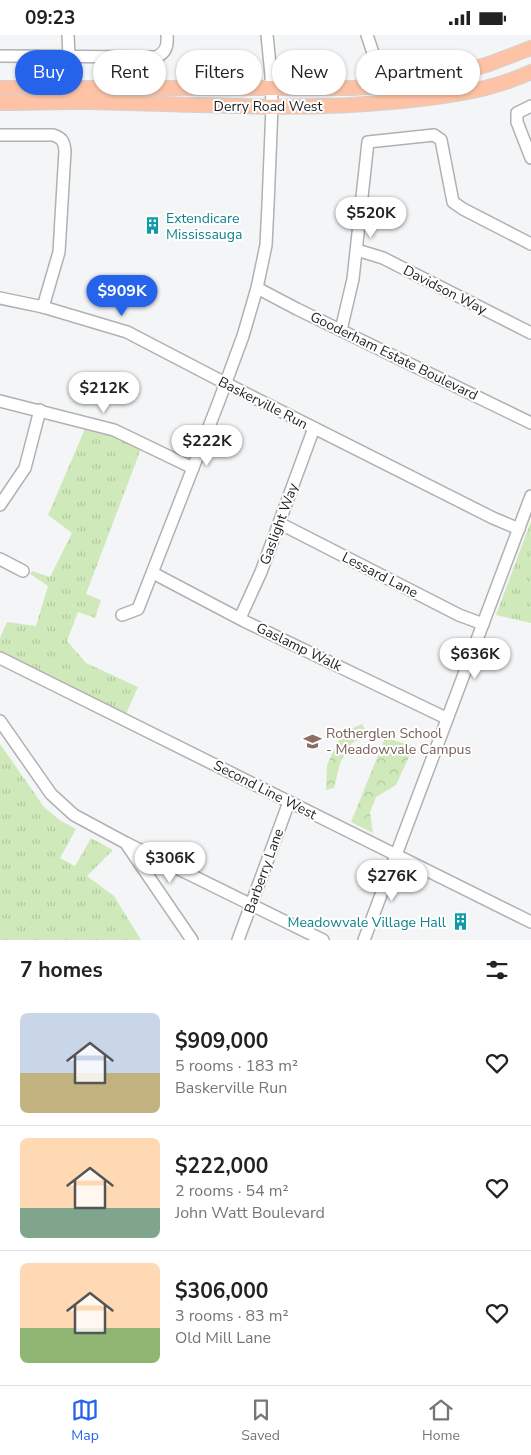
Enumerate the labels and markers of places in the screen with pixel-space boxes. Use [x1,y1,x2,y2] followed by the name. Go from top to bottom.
[336,197,406,239] pin: $520K
[166,209,242,244] place label: Extendicare Mississauga
[142,216,162,236] building icon: Extendicare Mississauga
[87,275,157,317] pin: $909K
[69,371,139,414] pin: $212K
[172,425,242,467] pin: $222K
[440,637,510,680] pin: $636K
[326,724,471,759] place label: Rotherglen School - Meadowvale Campus
[302,731,322,751] school or university icon: Rotherglen School - Meadowvale Campus
[135,841,205,884] pin: $306K
[357,859,427,902] pin: $276K
[450,912,470,932] building icon: Meadowvale Village Hall
[287,913,447,932] place label: Meadowvale Village Hall

